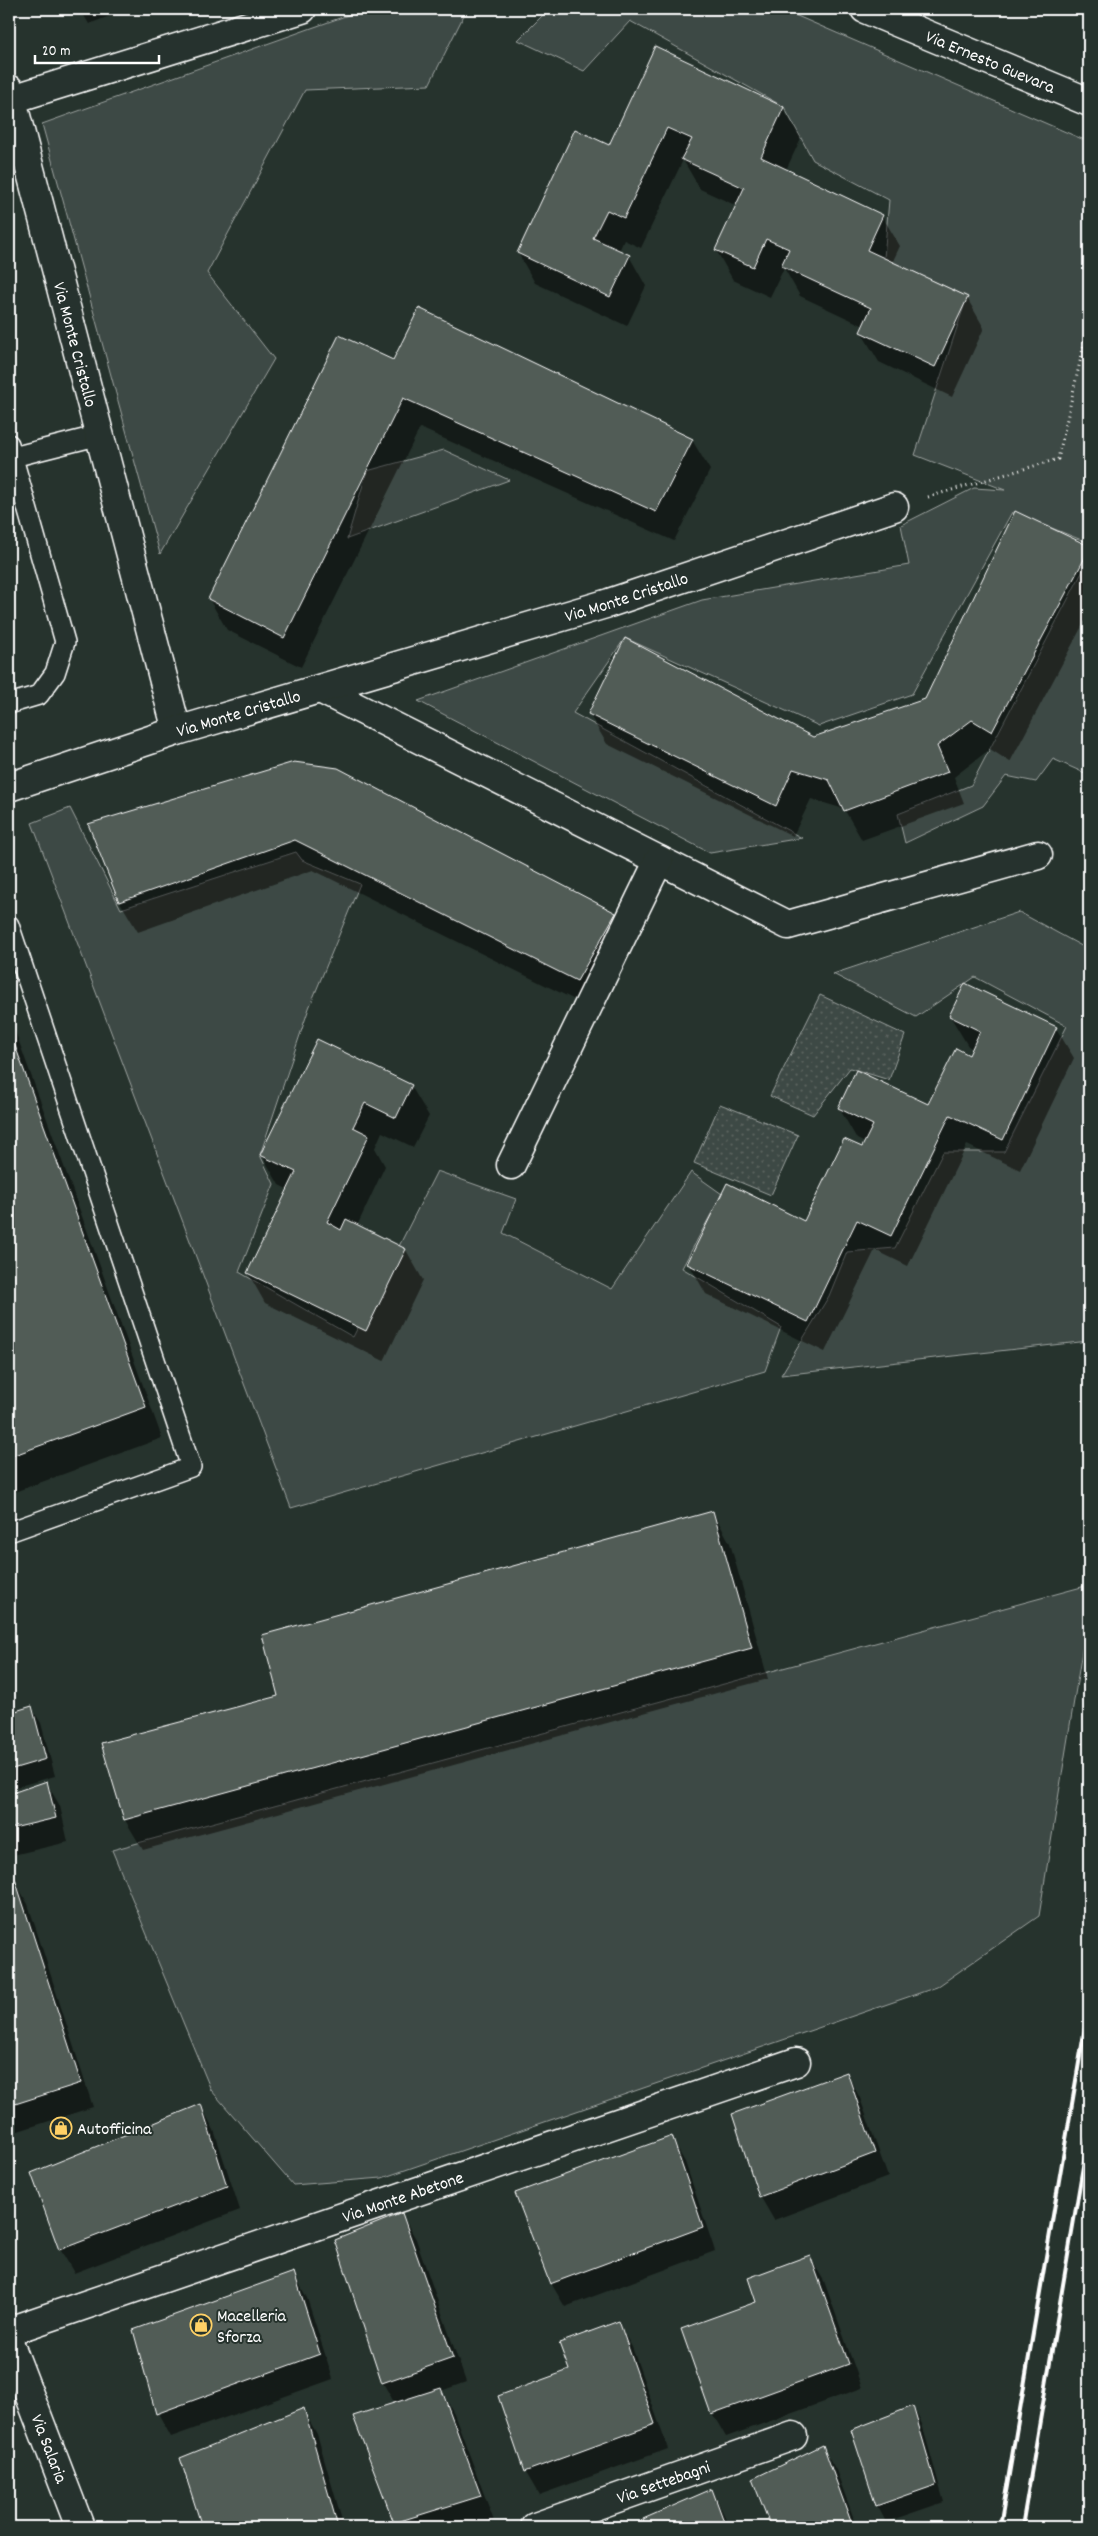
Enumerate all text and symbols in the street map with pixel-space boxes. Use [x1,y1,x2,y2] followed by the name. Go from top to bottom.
[921,25,1059,102] street label: Via Ernesto Guevara
[35,32,159,64] scale bar
[42,41,70,63] text: 20 m
[45,280,102,410] street label: Via Monte Cristallo
[562,567,692,630] street label: Via Monte Cristallo
[174,685,304,745] street label: Via Monte Cristallo
[49,2116,73,2140] shop icon: Autofficina
[77,2118,152,2143] place label: Autofficina
[339,2166,467,2231] street label: Via Monte Abetone
[217,2305,287,2351] place label: Macelleria Sforza
[189,2313,213,2337] shop icon: Macelleria Sforza
[23,2411,72,2488] street label: Via Salaria
[614,2456,714,2512] street label: Via Settebagni

